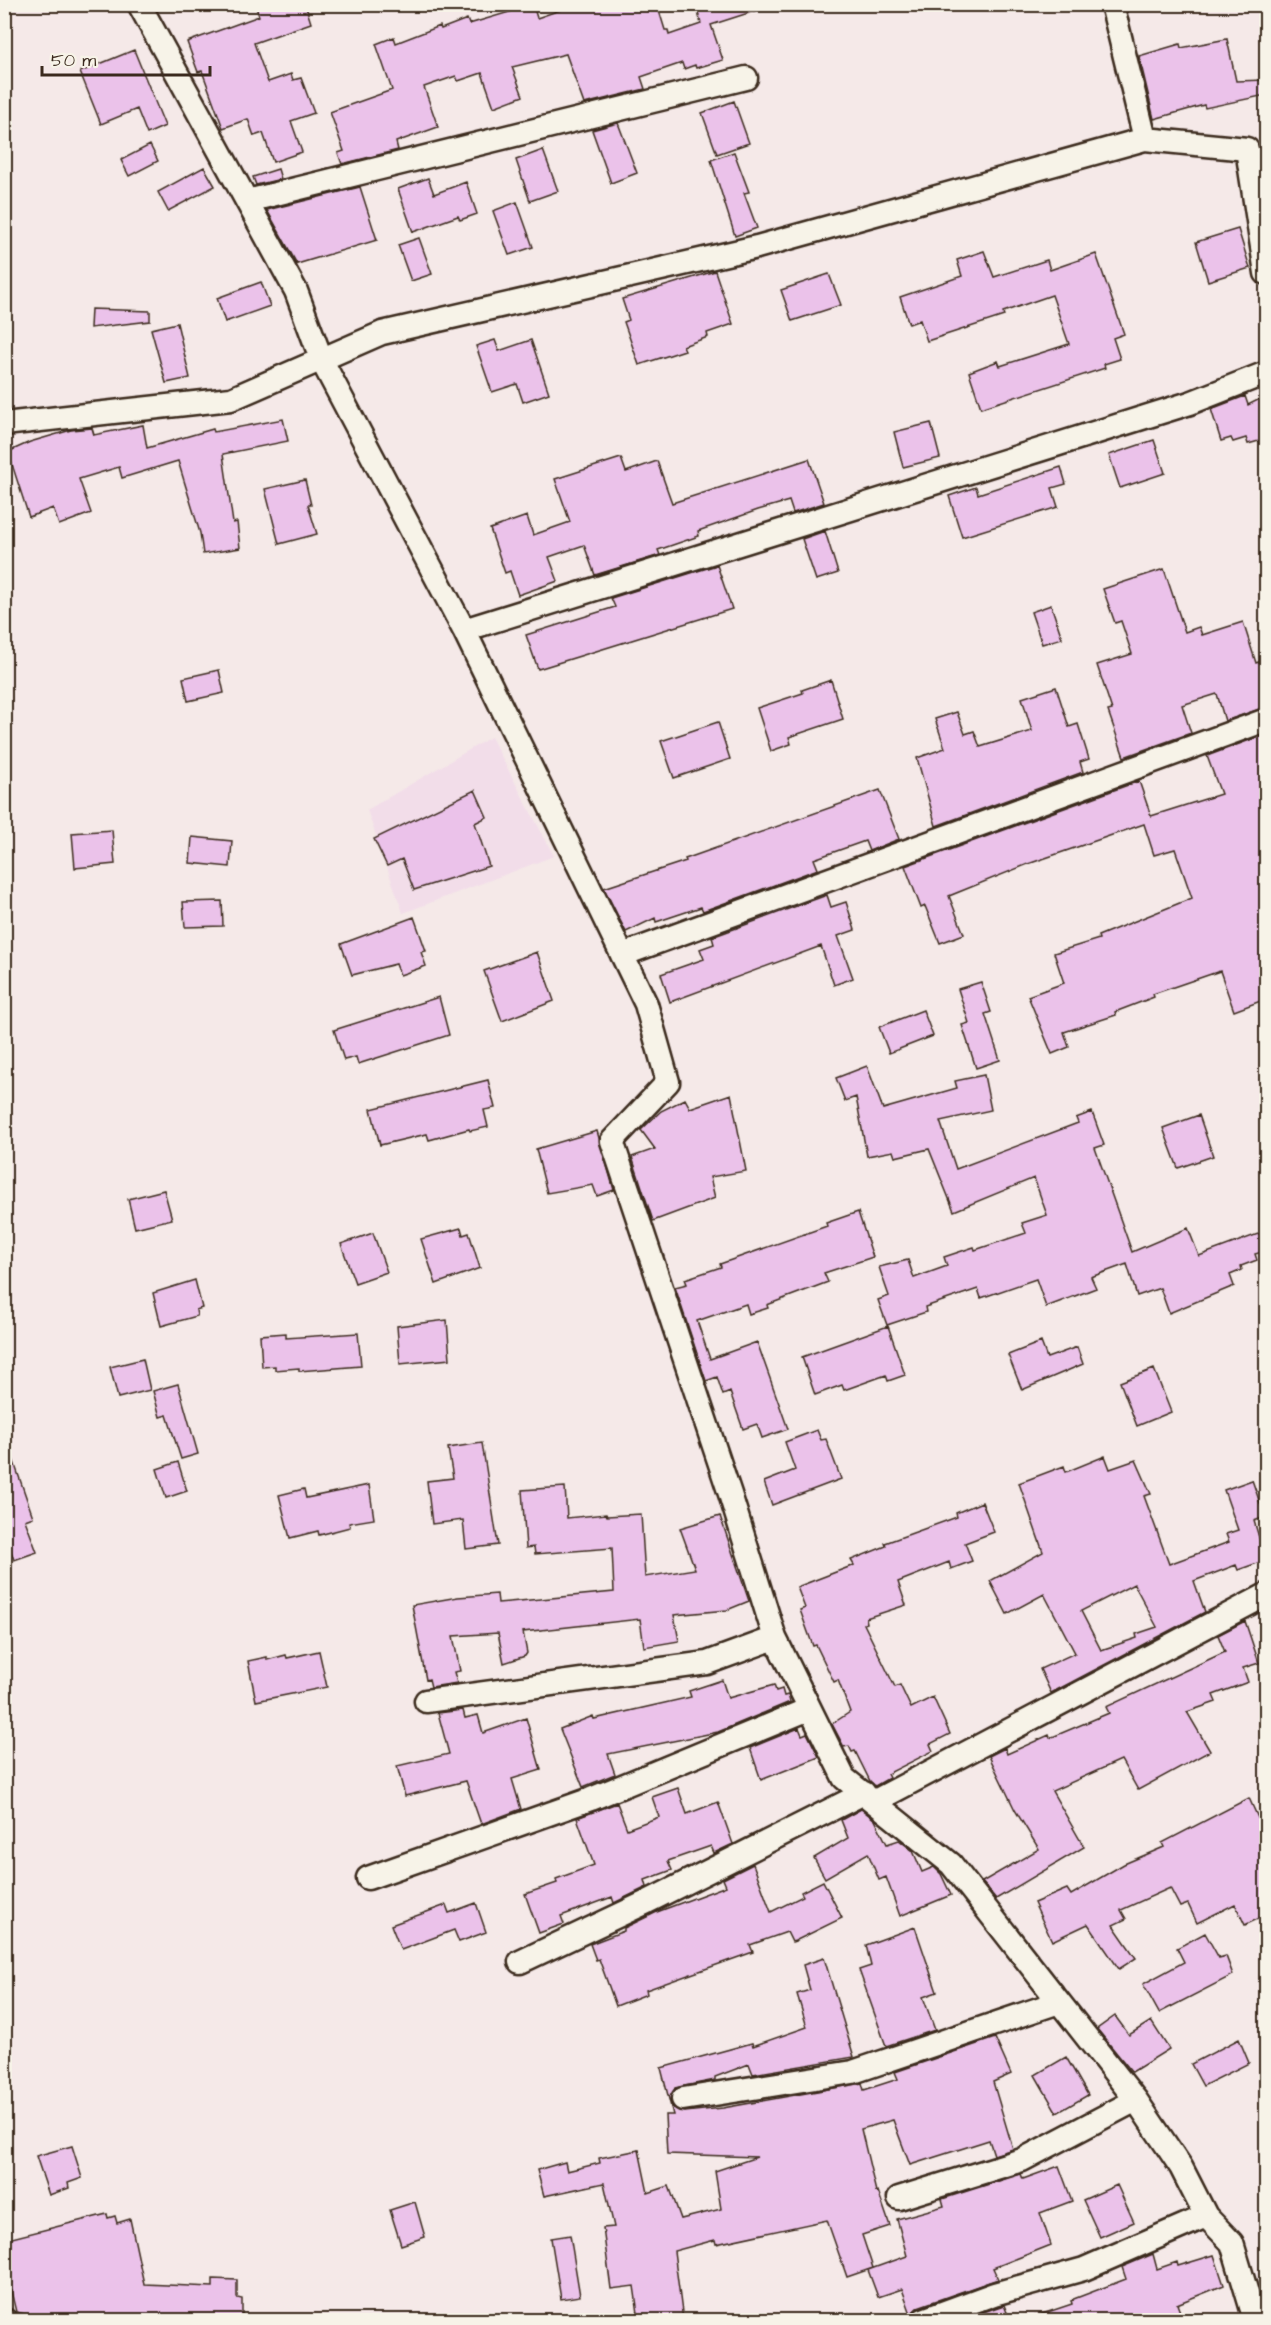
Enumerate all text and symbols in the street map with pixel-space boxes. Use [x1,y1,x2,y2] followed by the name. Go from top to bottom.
[42,39,210,77] scale bar
[51,48,96,73] text: 50 m

